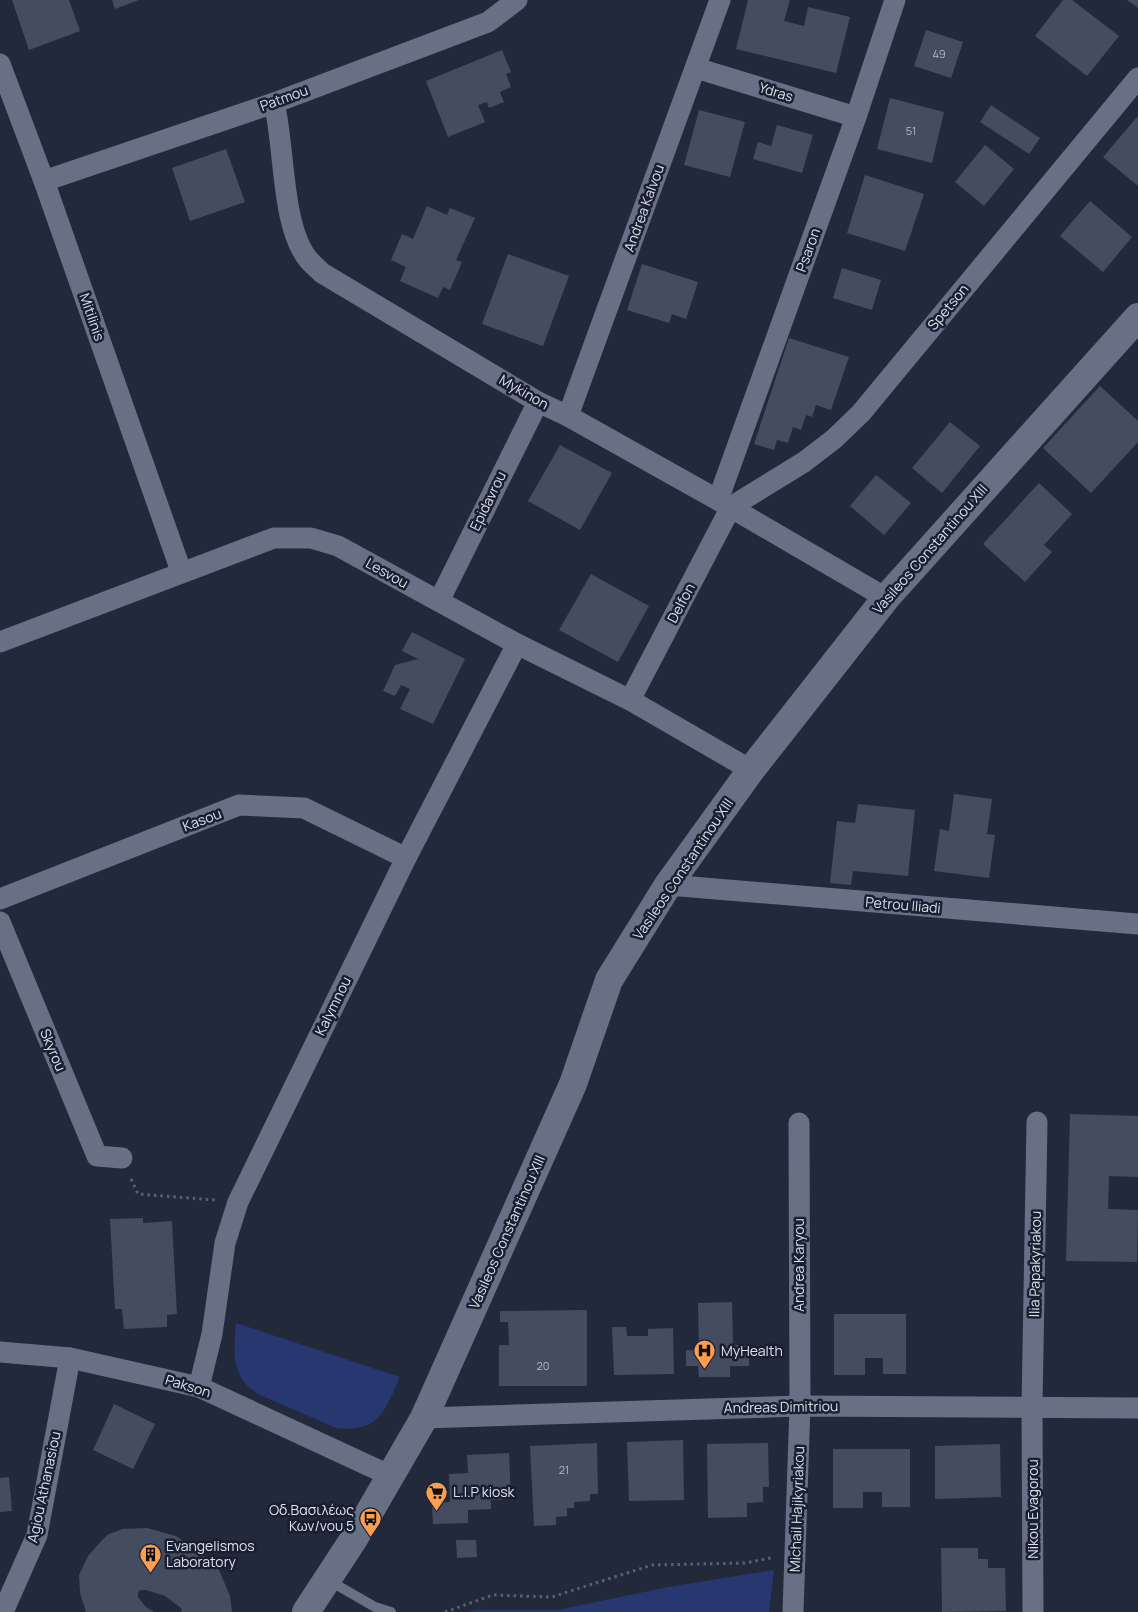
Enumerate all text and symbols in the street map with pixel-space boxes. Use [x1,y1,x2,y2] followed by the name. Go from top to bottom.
[932,46,946,61] house number: 49
[757,77,796,106] street label: Ydras
[257,80,311,115] street label: Patmou
[906,123,916,138] house number: 51
[619,161,668,254] street label: Andrea Kalvou
[791,225,824,274] street label: Psaron
[923,280,972,334] street label: Spetson
[75,290,109,343] street label: Mitilinis
[496,370,552,413] street label: Mykinon
[465,468,510,534] street label: Epidavrou
[868,480,991,618] street label: Vasileos Constantinou XIII
[363,553,412,592] street label: Lesvou
[662,580,699,626] street label: Delfon
[628,794,737,943] street label: Vasileos Constantinou XIII
[180,803,224,836] street label: Kasou
[865,892,942,917] street label: Petrou Iliadi
[310,973,355,1038] street label: Kalymnou
[36,1026,71,1074] street label: Skyrou
[464,1152,549,1312] street label: Vasileos Constantinou XIII
[1024,1211,1045,1317] street label: Ilia Papakyriakou
[789,1218,808,1312] street label: Andrea Karyou
[693,1339,717,1370] hospital icon: MyHealth
[721,1341,783,1360] place label: MyHealth
[537,1358,549,1373] house number: 20
[163,1370,213,1401] street label: Pakson
[724,1396,838,1417] street label: Andreas Dimitriou
[22,1429,65,1544] street label: Agiou Athanasiou
[785,1446,808,1572] street label: Michail Hajikyriakou
[1023,1459,1042,1559] street label: Nikou Evagorou
[559,1462,569,1477] house number: 21
[425,1480,449,1511] supermarket icon: L.I.P kiosk
[453,1482,516,1501] place label: L.I.P kiosk
[269,1500,354,1535] place label: Οδ.Βασιλέως Κων/νου 5
[358,1506,382,1537] bus stop icon: Οδ.Βασιλέως Κων/νου 5
[166,1536,255,1571] place label: Evangelismos Laboratory
[138,1542,162,1573] building icon: Evangelismos Laboratory

